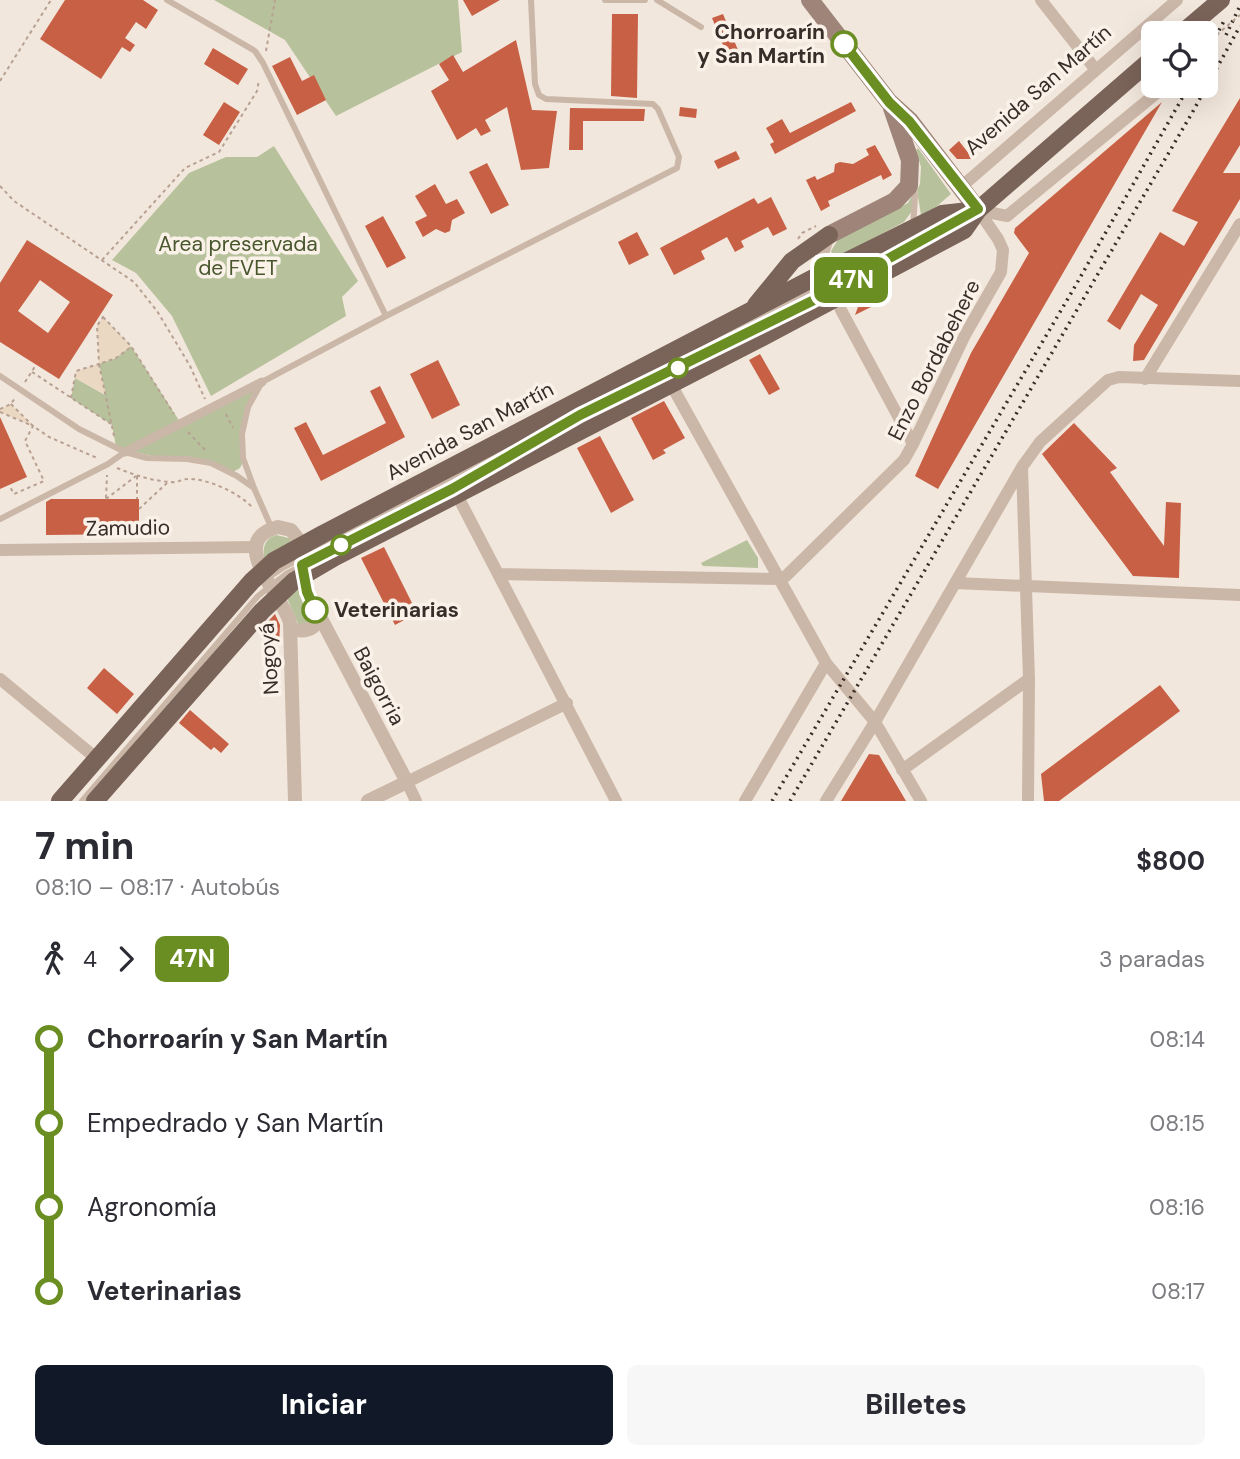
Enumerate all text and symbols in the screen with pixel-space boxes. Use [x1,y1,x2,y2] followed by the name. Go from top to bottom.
[697,18,825,70] place label: Chorroarín y San Martín
[959,19,1117,161] street label: Avenida San Martín
[1141,21,1218,98] map controls
[1141,21,1218,98] button: locate
[831,31,857,57] marker: Chorroarín y San Martín
[158,230,318,282] park label: Area preservada de FVET
[811,257,891,303] line badge: 47N
[828,264,874,295] text: 47N
[881,275,987,445] street label: Enzo Bordabehere
[668,358,688,378] unlabelled marker
[381,375,559,487] street label: Avenida San Martín
[86,513,170,543] street label: Zamudio
[331,535,351,555] unlabelled marker
[334,596,459,624] place label: Veterinarias
[302,597,328,623] marker: Veterinarias
[253,622,285,696] street label: Nogoyá
[347,642,411,730] street label: Baigorria
[35,821,134,871] text: 7 min
[1136,844,1205,878] text: $800
[35,872,280,902] text: 08:10 – 08:17 · Autobús
[35,940,73,978] icon: walk
[107,940,145,978] icon: forward
[169,943,215,974] text: 47N
[83,944,97,974] text: 4
[1099,944,1205,974] text: 3 paradas
[87,1022,388,1056] text: Chorroarín y San Martín
[1150,1024,1205,1054] text: 08:14
[87,1106,384,1140] text: Empedrado y San Martín
[1149,1108,1205,1138] text: 08:15
[87,1190,217,1224] text: Agronomía
[1149,1192,1205,1222] text: 08:16
[87,1274,242,1308] text: Veterinarias
[1151,1276,1205,1306] text: 08:17
[35,1365,613,1445] button: Iniciar
[627,1365,1205,1445] button: Billetes

